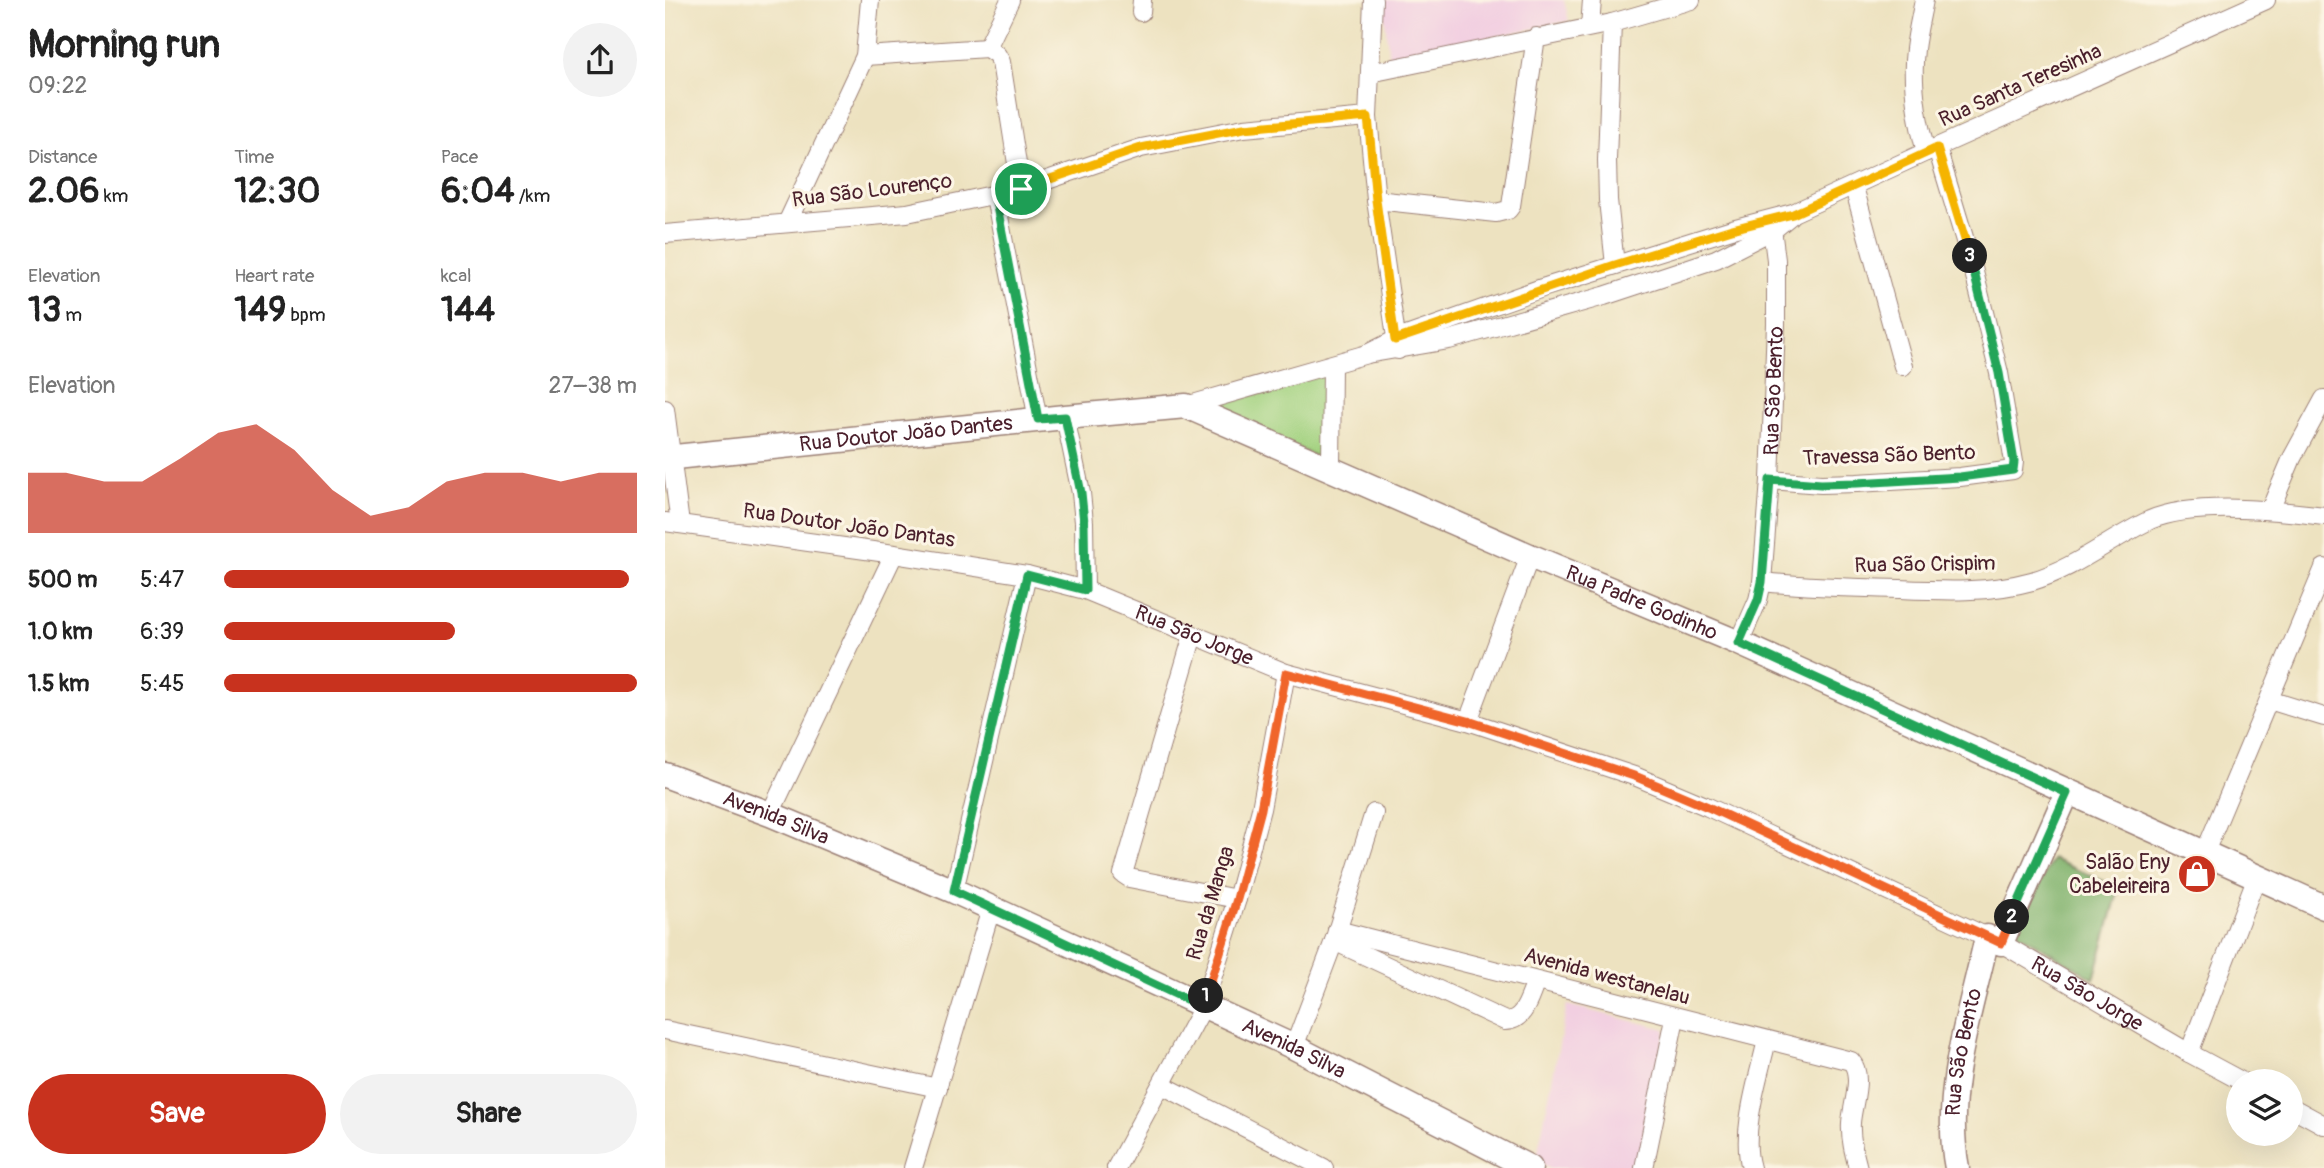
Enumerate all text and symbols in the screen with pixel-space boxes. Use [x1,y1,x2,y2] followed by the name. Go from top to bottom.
[28,21,220,69] text: Morning run
[563,23,637,97] button: share
[1935,37,2106,133] street label: Rua Santa Teresinha
[28,71,87,100] text: 09:22
[28,145,97,169] text: Distance
[234,145,274,169] text: Time
[441,145,478,169] text: Pace
[991,159,1051,219] pin
[791,167,953,214] street label: Rua São Lourenço
[28,169,100,213] text: 2.06
[234,169,320,213] text: 12:30
[441,169,515,213] text: 6:04
[1002,170,1040,208] icon: arrive
[100,184,128,208] text: km
[515,184,550,208] text: /km
[1953,238,1987,274] pin: 3
[1964,243,1975,267] text: 3
[28,264,100,288] text: Elevation
[234,264,314,288] text: Heart rate
[441,264,472,288] text: kcal
[28,288,61,332] text: 13
[234,288,286,332] text: 149
[441,288,495,332] text: 144
[61,303,82,327] text: m
[286,303,326,327] text: bpm
[1758,326,1790,456] street label: Rua São Bento
[28,371,116,400] text: Elevation
[549,371,637,400] text: 27–38 m
[798,409,1014,458] street label: Rua Doutor João Dantes
[1802,439,1976,472] street label: Travessa São Bento
[741,497,957,554] street label: Rua Doutor João Dantas
[1854,550,1996,579] street label: Rua São Crispim
[1562,559,1722,647] street label: Rua Padre Godinho
[28,565,97,594] text: 500 m
[140,565,184,594] text: 5:47
[1131,599,1258,672] street label: Rua São Jorge
[28,617,93,646] text: 1.0 km
[140,617,184,646] text: 6:39
[28,669,90,698] text: 1.5 km
[140,669,184,698] text: 5:45
[719,785,833,851] street label: Avenida Silva
[1180,843,1241,964] street label: Rua da Manga
[2069,849,2170,900] place label: Salão Eny Cabeleireira
[2176,853,2218,895] shop icon: Salão Eny Cabeleireira
[1995,900,2029,934] pin: 2
[2006,904,2017,928] text: 2
[1521,941,1693,1012] street label: Avenida westanelau
[2026,951,2149,1038] street label: Rua São Jorge
[1189,978,1223,1014] pin: 1
[1202,983,1209,1007] text: 1
[1940,986,1988,1117] street label: Rua São Bento
[1238,1012,1350,1085] street label: Avenida Silva
[2226,1069,2303,1146] map controls
[2226,1069,2303,1146] button: layers
[28,1074,326,1154] button: Save
[340,1074,637,1154] button: Share

